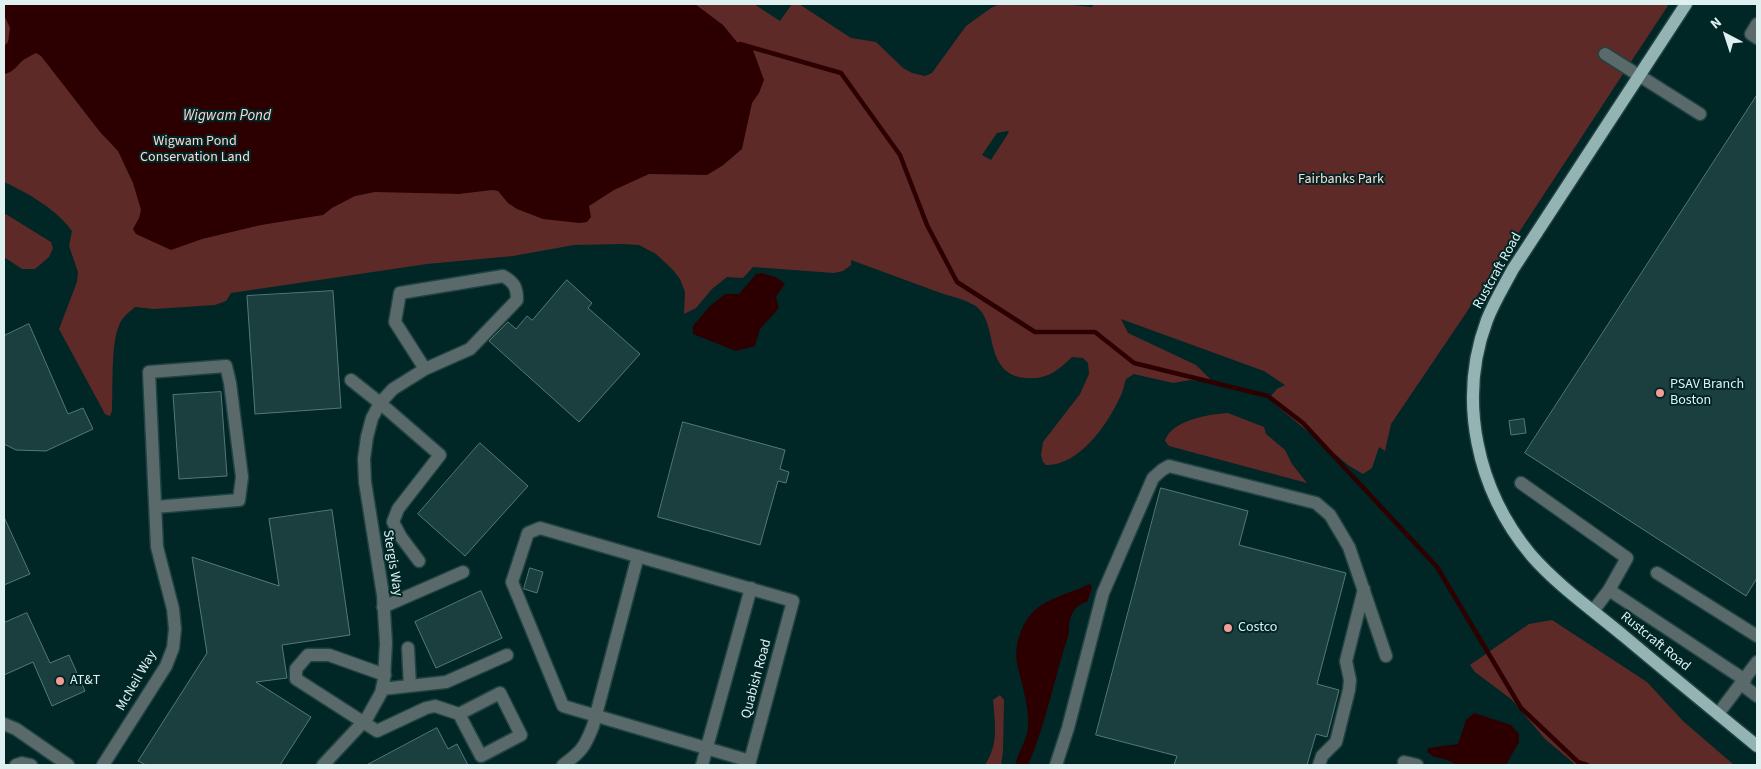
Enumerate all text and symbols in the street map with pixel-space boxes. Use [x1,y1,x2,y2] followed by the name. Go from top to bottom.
[1701,10,1751,60] north arrow
[1706,13,1726,34] text: N
[183,108,271,126] water label: Wigwam Pond
[140,134,250,166] park label: Wigwam Pond Conservation Land
[1298,172,1384,188] park label: Fairbanks Park
[1470,230,1526,312] street label: Rustcraft Road
[1670,377,1744,410] place label: PSAV Branch Boston
[1654,387,1666,399] marker: PSAV Branch Boston
[378,529,406,597] street label: Stergis Way
[1617,609,1693,675] street label: Rustcraft Road
[1238,620,1277,636] place label: Costco
[1222,622,1234,634] marker: Costco
[738,637,776,721] street label: Quabish Road
[113,648,161,714] street label: McNeil Way
[70,673,100,689] place label: AT&T
[54,675,66,687] marker: AT&T

